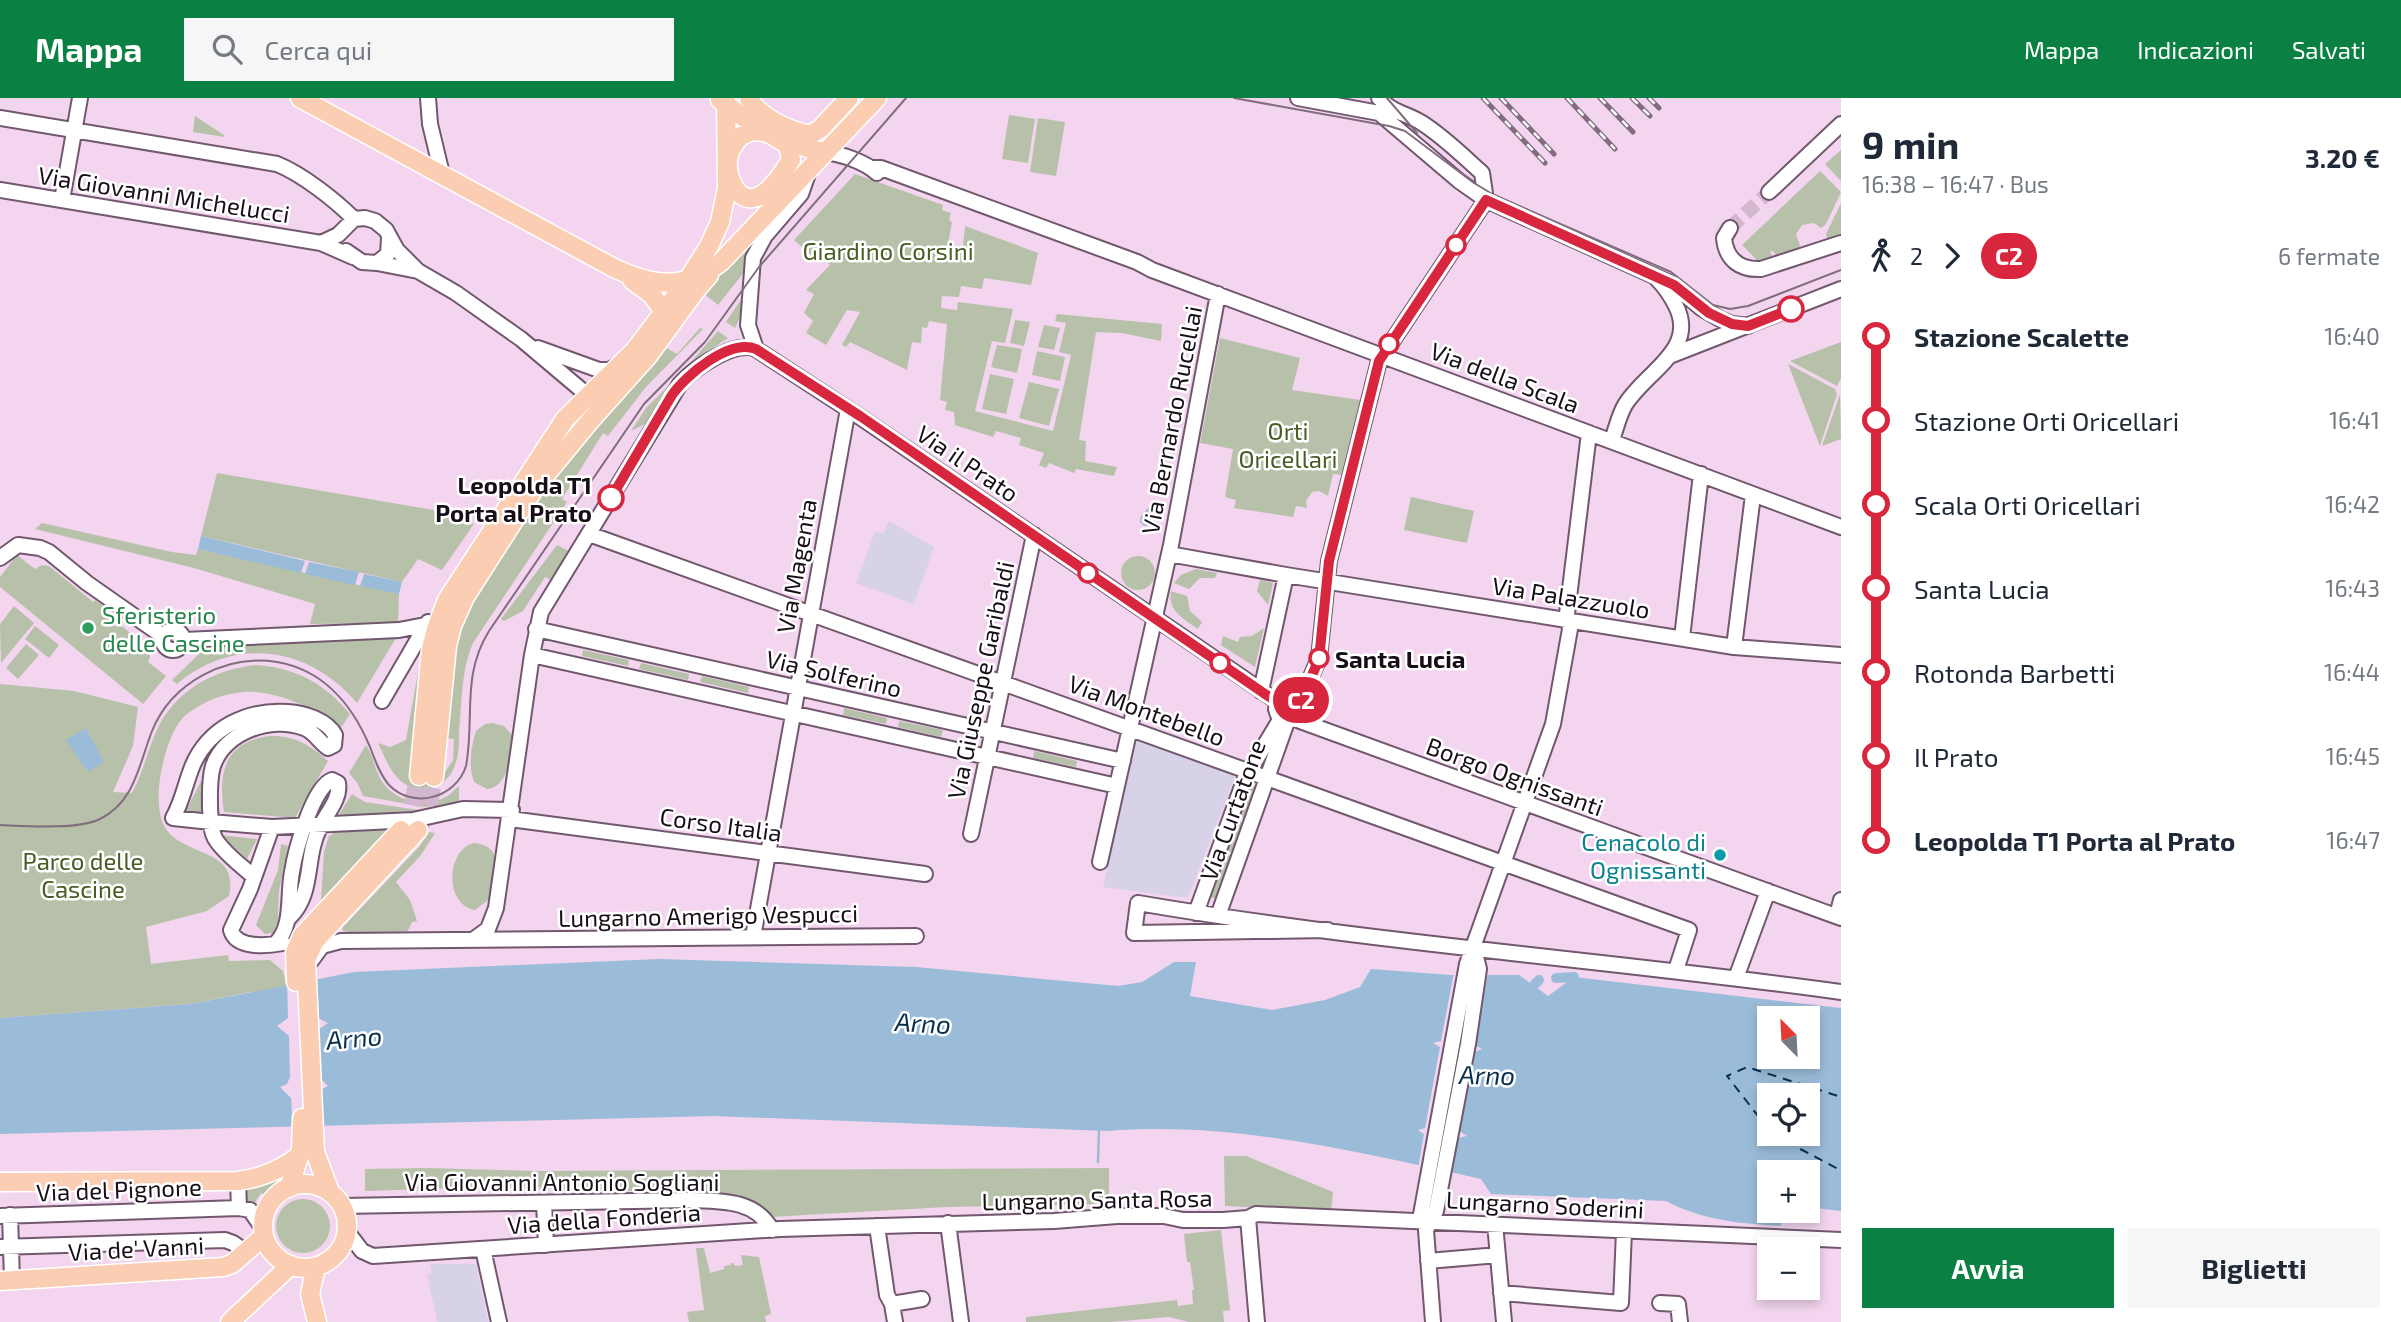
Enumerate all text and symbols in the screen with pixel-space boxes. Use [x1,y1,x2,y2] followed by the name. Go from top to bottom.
[184,18,674,81] search box
[35,29,142,69] text: Mappa
[208,30,246,68] icon: search
[264,34,372,65] text: Cerca qui
[2024,35,2099,64] text: Mappa
[2137,35,2254,64] text: Indicazioni
[2292,35,2366,64] text: Salvati
[1862,121,1959,167] text: 9 min
[2305,142,2380,173] text: 3.20 €
[36,160,292,228] street label: Via Giovanni Michelucci
[1862,170,2049,198] text: 16:38 – 16:47 · Bus
[1446,235,1466,255] unlabelled marker
[802,236,974,265] park label: Giardino Corsini
[1862,237,1900,275] icon: walk
[1933,237,1971,275] icon: forward
[1995,241,2023,270] text: C2
[1910,242,1923,270] text: 2
[2278,242,2380,270] text: 6 fermate
[1778,296,1804,322] unlabelled marker
[1135,303,1207,537] street label: Via Bernardo Rucellai
[1914,321,2129,352] text: Stazione Scalette
[2324,322,2380,350] text: 16:40
[1379,334,1399,354] unlabelled marker
[1426,335,1584,419] street label: Via della Scala
[1914,405,2179,436] text: Stazione Orti Oricellari
[2329,406,2380,434] text: 16:41
[1238,416,1338,473] park label: Orti Oricellari
[912,418,1024,508] street label: Via il Prato
[435,470,592,527] place label: Leopolda T1 Porta al Prato
[598,485,624,511] marker: Leopolda T1 Porta al Prato
[1914,489,2141,520] text: Scala Orti Oricellari
[2325,490,2380,518] text: 16:42
[770,497,822,635] street label: Via Magenta
[941,558,1019,802] street label: Via Giuseppe Garibaldi
[1078,563,1098,583] unlabelled marker
[1490,570,1652,624] street label: Via Palazzuolo
[1914,573,2050,604] text: Santa Lucia
[2325,574,2380,602] text: 16:43
[102,600,245,657] place label: Sferisterio delle Cascine
[80,620,96,636] marker: Sferisterio delle Cascine
[763,643,905,703] street label: Via Solferino
[1335,644,1466,673] place label: Santa Lucia
[1309,648,1329,668] marker: Santa Lucia
[1210,653,1230,673] unlabelled marker
[1914,657,2115,688] text: Rotonda Barbetti
[2324,658,2380,686] text: 16:44
[1065,668,1229,752] street label: Via Montebello
[1270,677,1332,723] line badge: C2
[1287,685,1315,714] text: C2
[1423,731,1607,821] street label: Borgo Ognissanti
[1193,735,1271,885] street label: Via Curtatone
[1914,741,1998,772] text: Il Prato
[2326,742,2380,770] text: 16:45
[658,801,784,847] street label: Corso Italia
[1914,825,2235,856] text: Leopolda T1 Porta al Prato
[2326,826,2380,854] text: 16:47
[1581,827,1706,884] place label: Cenacolo di Ognissanti
[23,846,143,903] park label: Parco delle Cascine
[1712,847,1728,863] marker: Cenacolo di Ognissanti
[558,898,858,932] street label: Lungarno Amerigo Vespucci
[893,1005,952,1039] water label: Arno
[1757,1006,1820,1069] north arrow
[1757,1006,1820,1300] map controls
[324,1019,383,1055] water label: Arno
[1458,1058,1515,1090] water label: Arno
[1757,1083,1820,1146] button: locate
[1757,1160,1820,1223] button: +
[404,1167,720,1196] street label: Via Giovanni Antonio Sogliani
[36,1172,202,1206] street label: Via del Pignone
[981,1182,1213,1216] street label: Lungarno Santa Rosa
[1445,1184,1645,1224] street label: Lungarno Soderini
[506,1197,702,1239] street label: Via della Fonderia
[1862,1228,2114,1308] button: Avvia
[2128,1228,2380,1308] button: Biglietti
[67,1230,205,1266] street label: Via de' Vanni
[1757,1237,1820,1300] button: −

